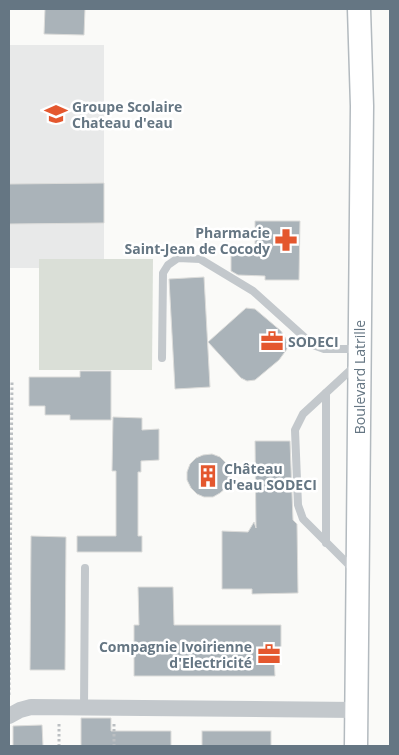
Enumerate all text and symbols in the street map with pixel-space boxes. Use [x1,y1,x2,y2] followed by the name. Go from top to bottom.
[72,97,182,132] place label: Groupe Scolaire Chateau d'eau
[43,101,69,127] school or university icon: Groupe Scolaire Chateau d'eau
[125,223,270,258] place label: Pharmacie Saint-Jean de Cocody
[273,227,299,253] pharmacy icon: Pharmacie Saint-Jean de Cocody
[350,320,369,434] street label: Boulevard Latrille
[259,328,285,354] office icon: SODECI
[288,332,339,351] place label: SODECI
[224,459,317,494] place label: Château d'eau SODECI
[195,463,221,489] building icon: Château d'eau SODECI
[99,637,252,672] place label: Compagnie Ivoirienne d'Electricité
[256,641,282,667] office icon: Compagnie Ivoirienne d'Electricité

